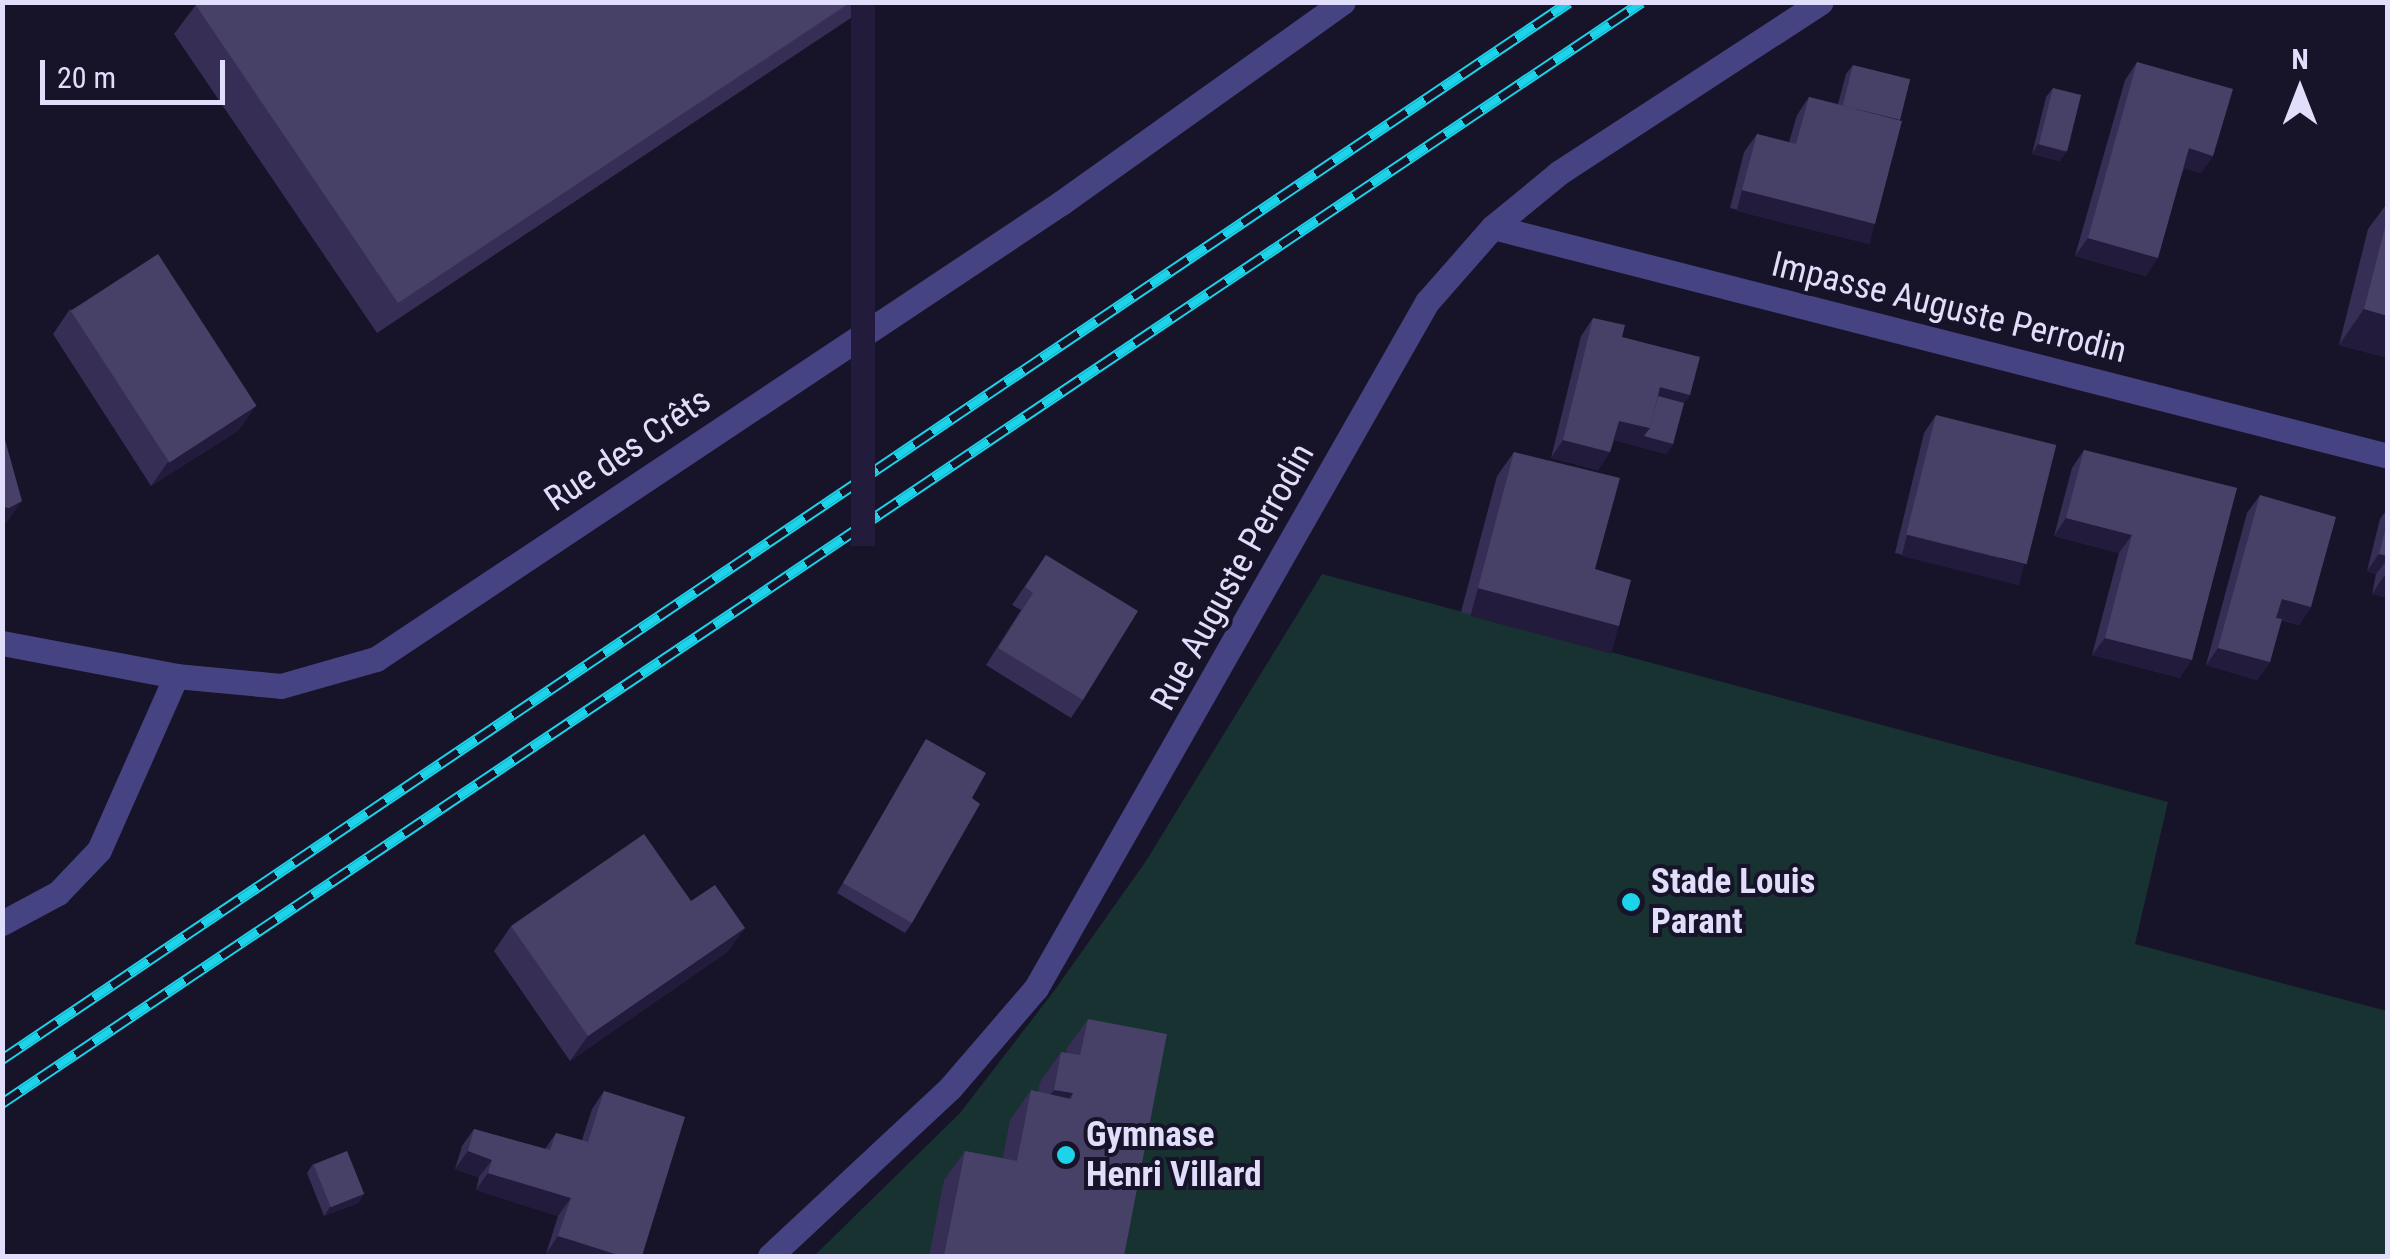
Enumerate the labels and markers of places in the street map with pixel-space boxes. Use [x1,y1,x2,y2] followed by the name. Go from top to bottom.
[1651,861,1815,943] place label: Stade Louis Parant
[1620,891,1642,913] marker: Stade Louis Parant
[1086,1114,1262,1196] place label: Gymnase Henri Villard
[1055,1144,1077,1166] marker: Gymnase Henri Villard

